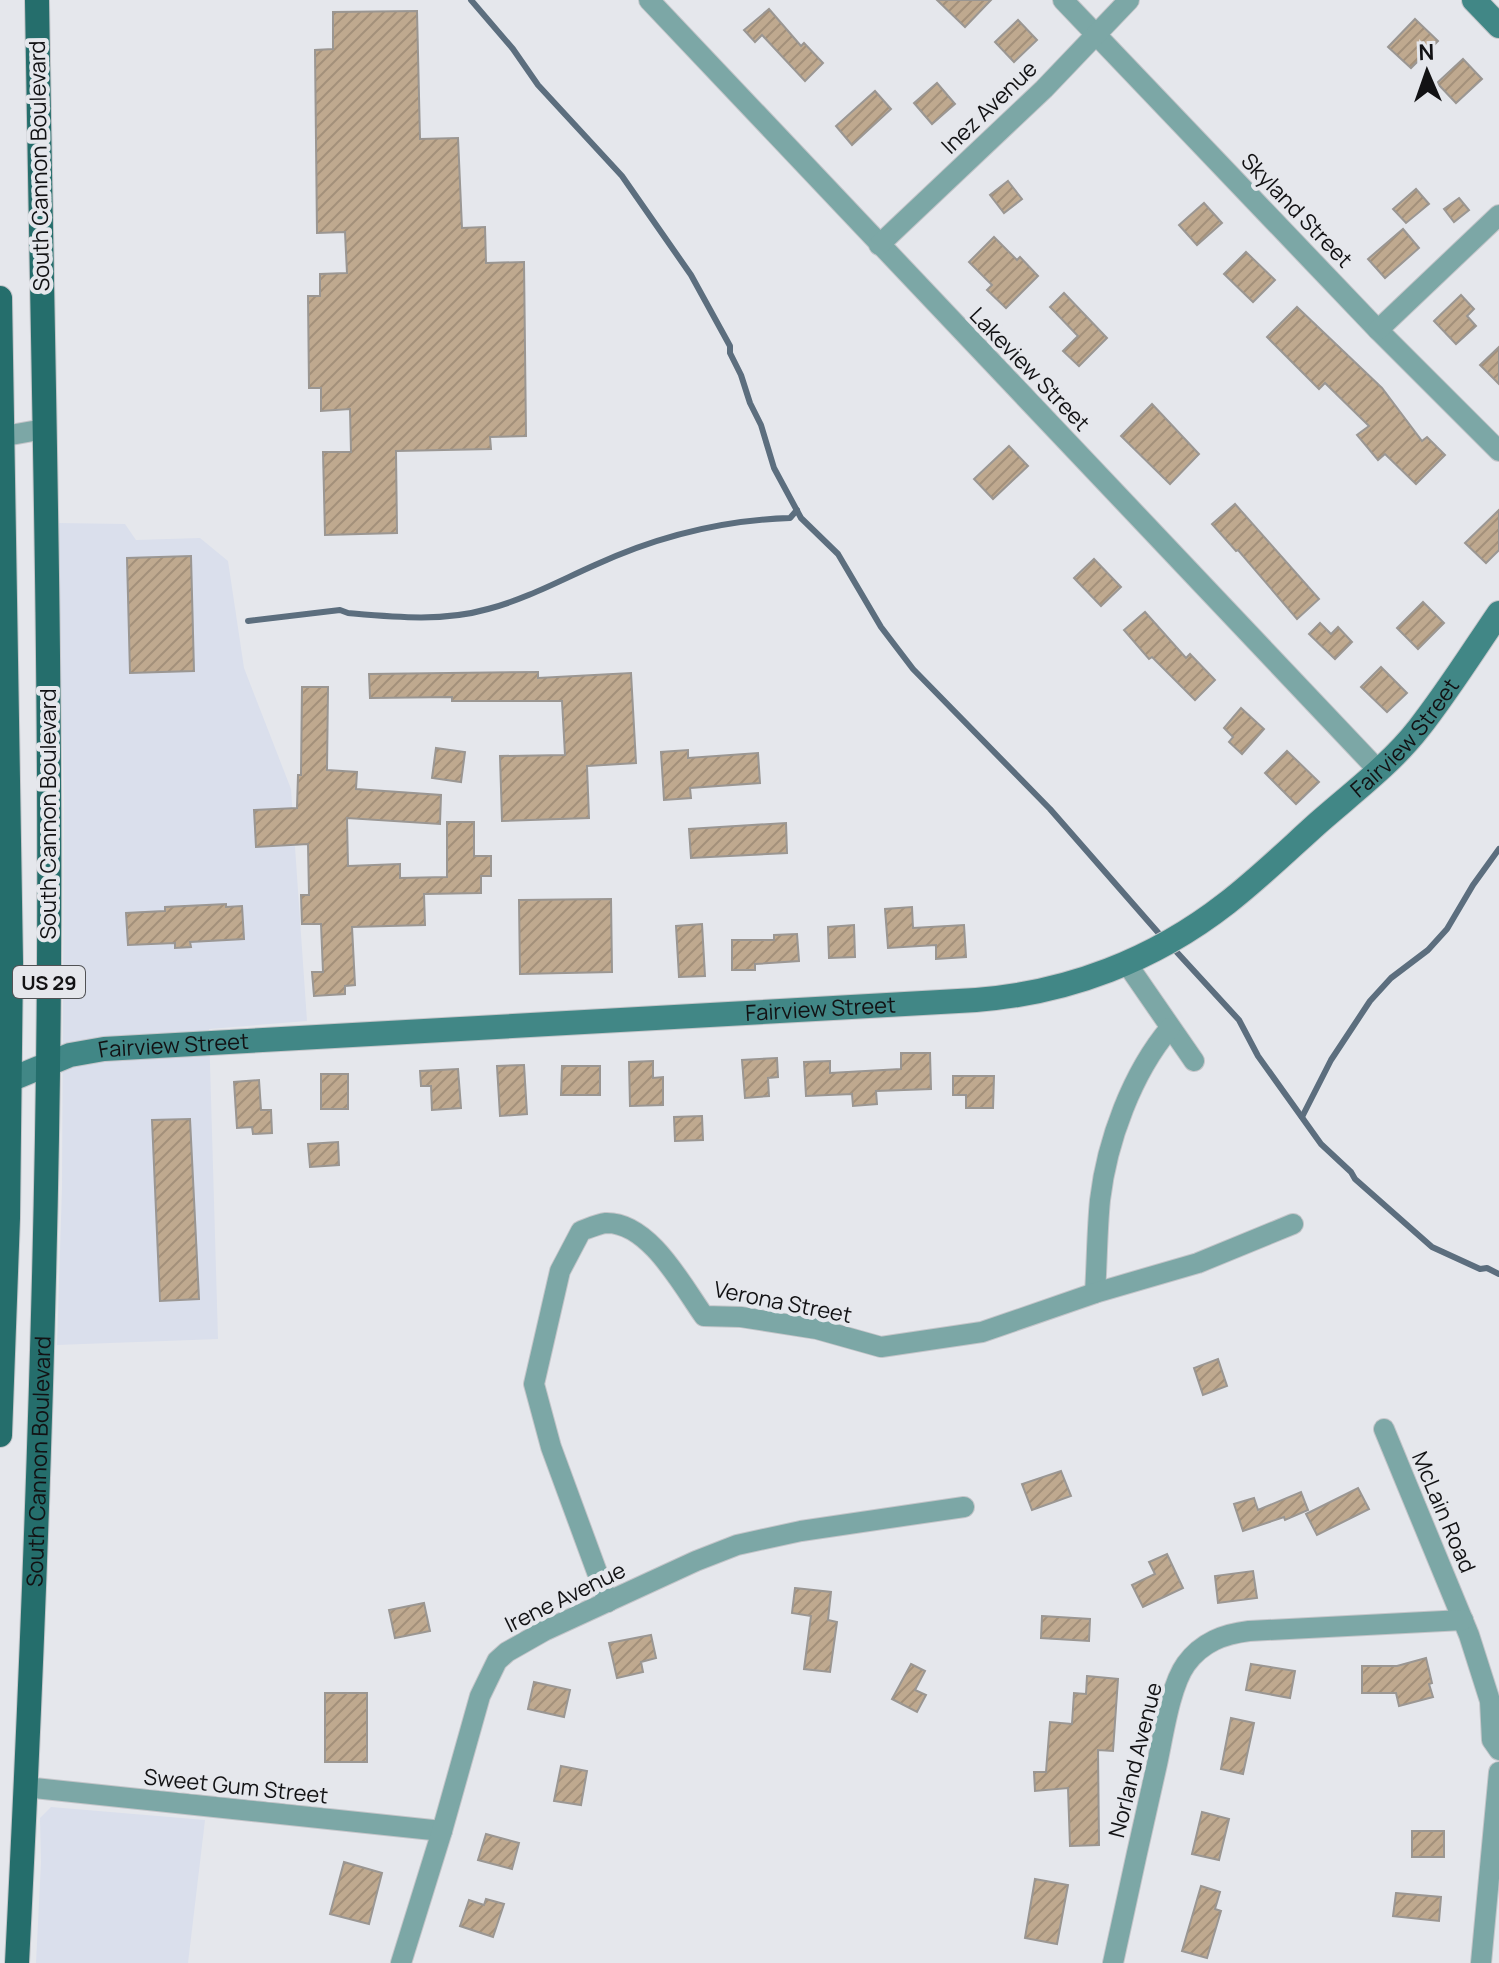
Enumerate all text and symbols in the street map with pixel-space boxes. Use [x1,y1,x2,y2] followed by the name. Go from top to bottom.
[1387,32,1467,112] north arrow
[1418,37,1435,67] text: N
[22,40,56,292] street label: South Cannon Boulevard
[935,54,1044,160] street label: Inez Avenue
[1235,146,1359,274] street label: Skyland Street
[963,301,1097,438] street label: Lakeview Street
[1344,672,1466,804] street label: Fairview Street
[33,688,63,940] street label: South Cannon Boulevard
[13,966,85,998] road number: US 29
[745,990,897,1028] street label: Fairview Street
[96,1026,250,1065] street label: Fairview Street
[712,1274,855,1330] street label: Verona Street
[19,1336,58,1588] street label: South Cannon Boulevard
[1405,1447,1483,1577] street label: McLain Road
[500,1555,631,1639] street label: Irene Avenue
[1101,1679,1169,1841] street label: Norland Avenue
[142,1761,330,1811] street label: Sweet Gum Street

